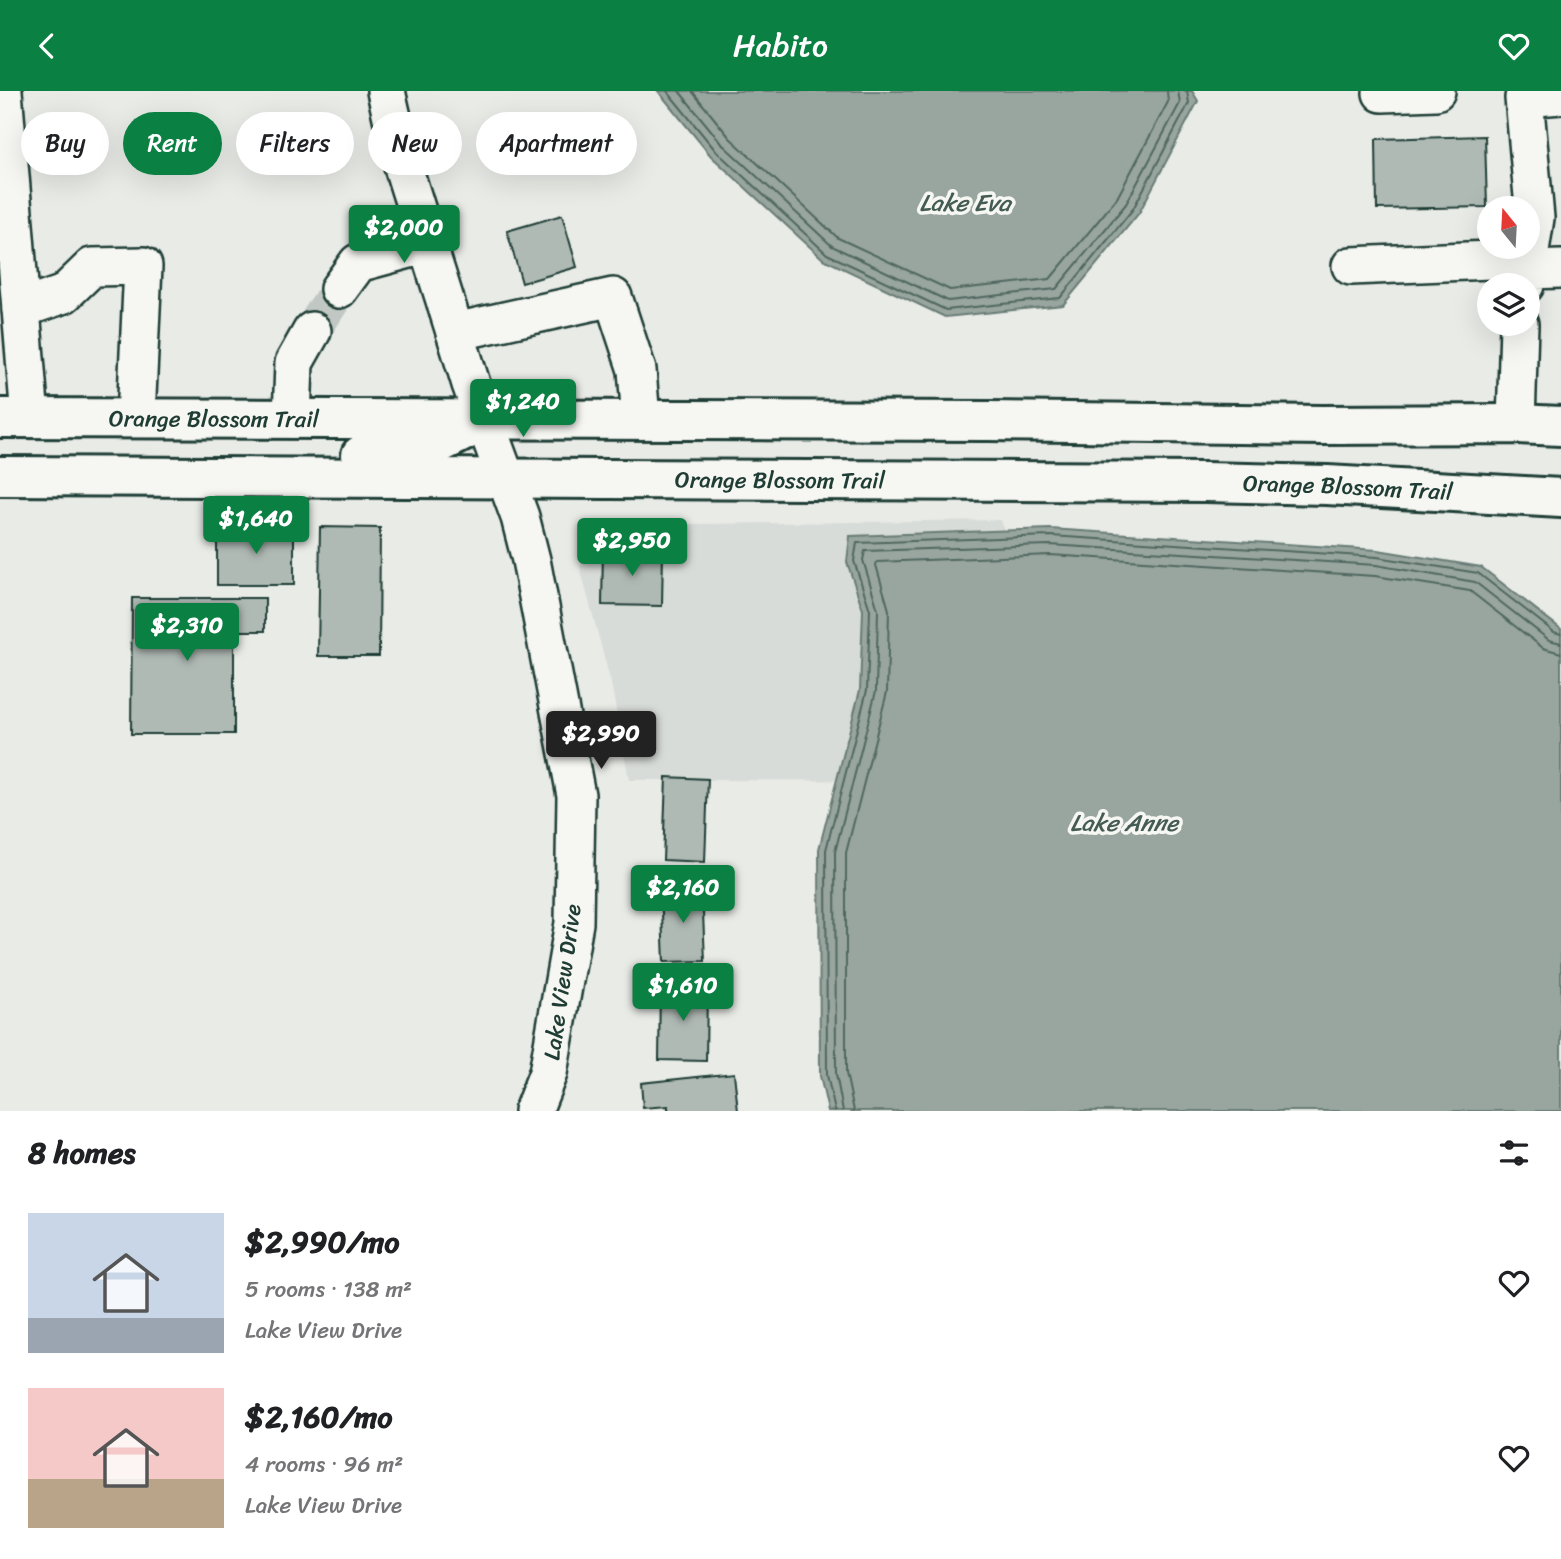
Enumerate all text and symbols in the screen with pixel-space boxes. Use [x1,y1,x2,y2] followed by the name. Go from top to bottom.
[733,17,828,74] text: Habito
[28,27,66,65] icon: back
[1495,27,1533,65] icon: heart
[21,112,109,175] chip: Buy
[123,112,222,175] chip: Rent
[236,112,354,175] chip: Filters
[368,112,462,175] chip: New
[476,112,637,175] chip: Apartment
[920,182,1012,224] water label: Lake Eva
[1477,196,1540,259] north arrow
[1477,196,1540,336] map controls
[347,205,461,265] pin: $2,000
[365,207,443,248] text: $2,000
[1477,273,1540,336] button: layers
[466,379,580,439] pin: $1,240
[486,381,560,422] text: $1,240
[109,398,320,440] street label: Orange Blossom Trail
[675,459,886,501] street label: Orange Blossom Trail
[1242,463,1454,513] street label: Orange Blossom Trail
[199,497,313,556] pin: $1,640
[219,498,293,539] text: $1,640
[575,519,689,578] pin: $2,950
[593,520,671,561] text: $2,950
[130,603,244,663] pin: $2,310
[151,605,223,646] text: $2,310
[544,711,658,771] pin: $2,990
[562,713,640,754] text: $2,990
[1070,802,1180,844] water label: Lake Anne
[626,865,740,925] pin: $2,160
[647,867,719,908] text: $2,160
[531,901,594,1063] street label: Lake View Drive
[626,963,740,1023] pin: $1,610
[649,965,718,1006] text: $1,610
[28,1126,136,1180] text: 8 homes
[1495,1134,1533,1172] icon: filters
[245,1215,400,1269] text: $2,990/mo
[84,1241,168,1325] icon: home
[1495,1264,1533,1302] icon: heart
[245,1269,412,1310] text: 5 rooms · 138 m²
[245,1310,402,1351] text: Lake View Drive
[245,1390,393,1444] text: $2,160/mo
[84,1416,168,1500] icon: home
[1495,1439,1533,1477] icon: heart
[245,1444,403,1485] text: 4 rooms · 96 m²
[245,1485,402,1526] text: Lake View Drive

